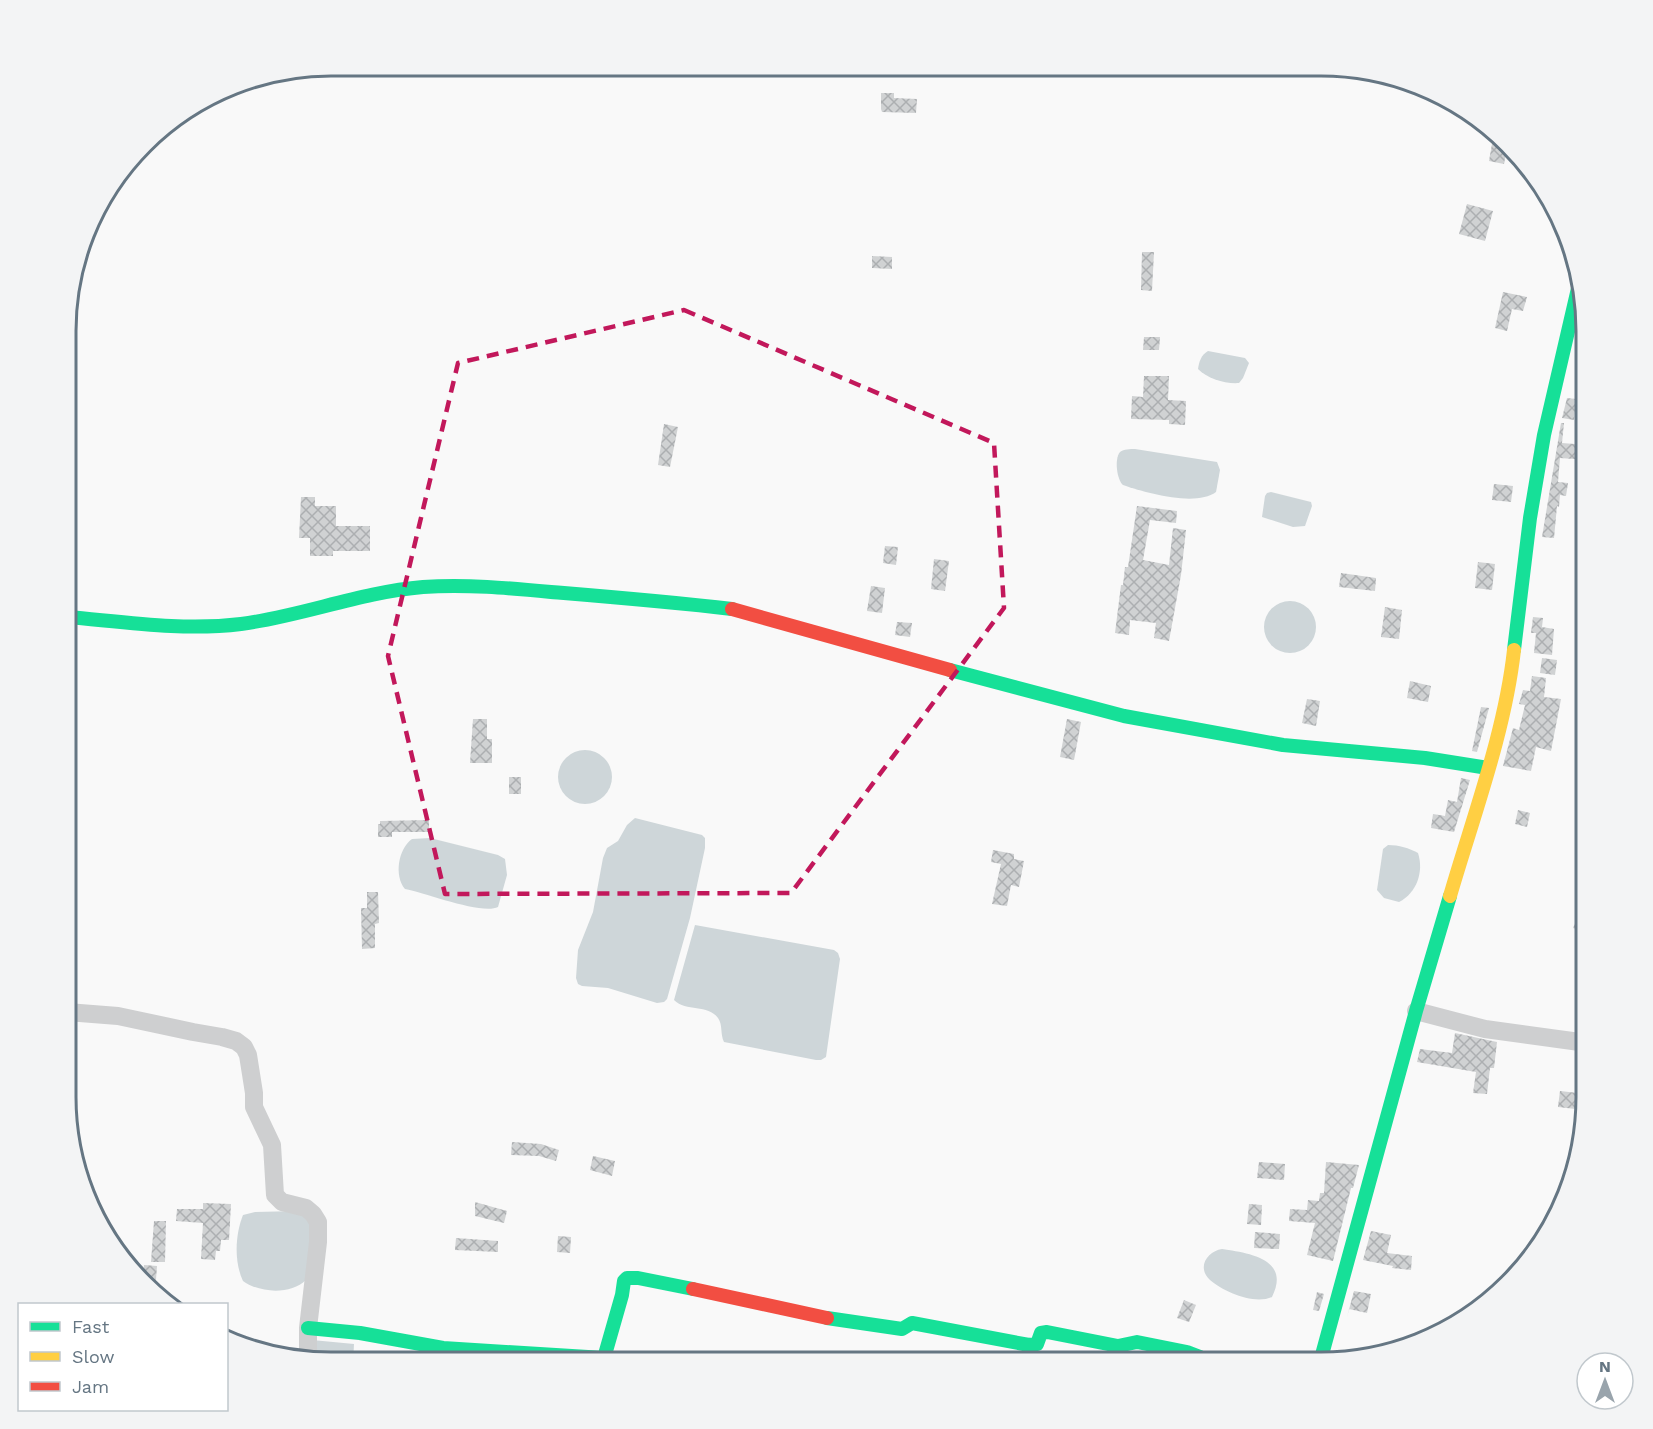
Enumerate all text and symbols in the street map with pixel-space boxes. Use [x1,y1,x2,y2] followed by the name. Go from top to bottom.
[18,1303,228,1411] legend
[72,1316,110,1337] text: Fast
[72,1346,115,1367] text: Slow
[1575,1351,1635,1411] north arrow
[1599,1357,1611,1376] text: N
[72,1376,109,1397] text: Jam

